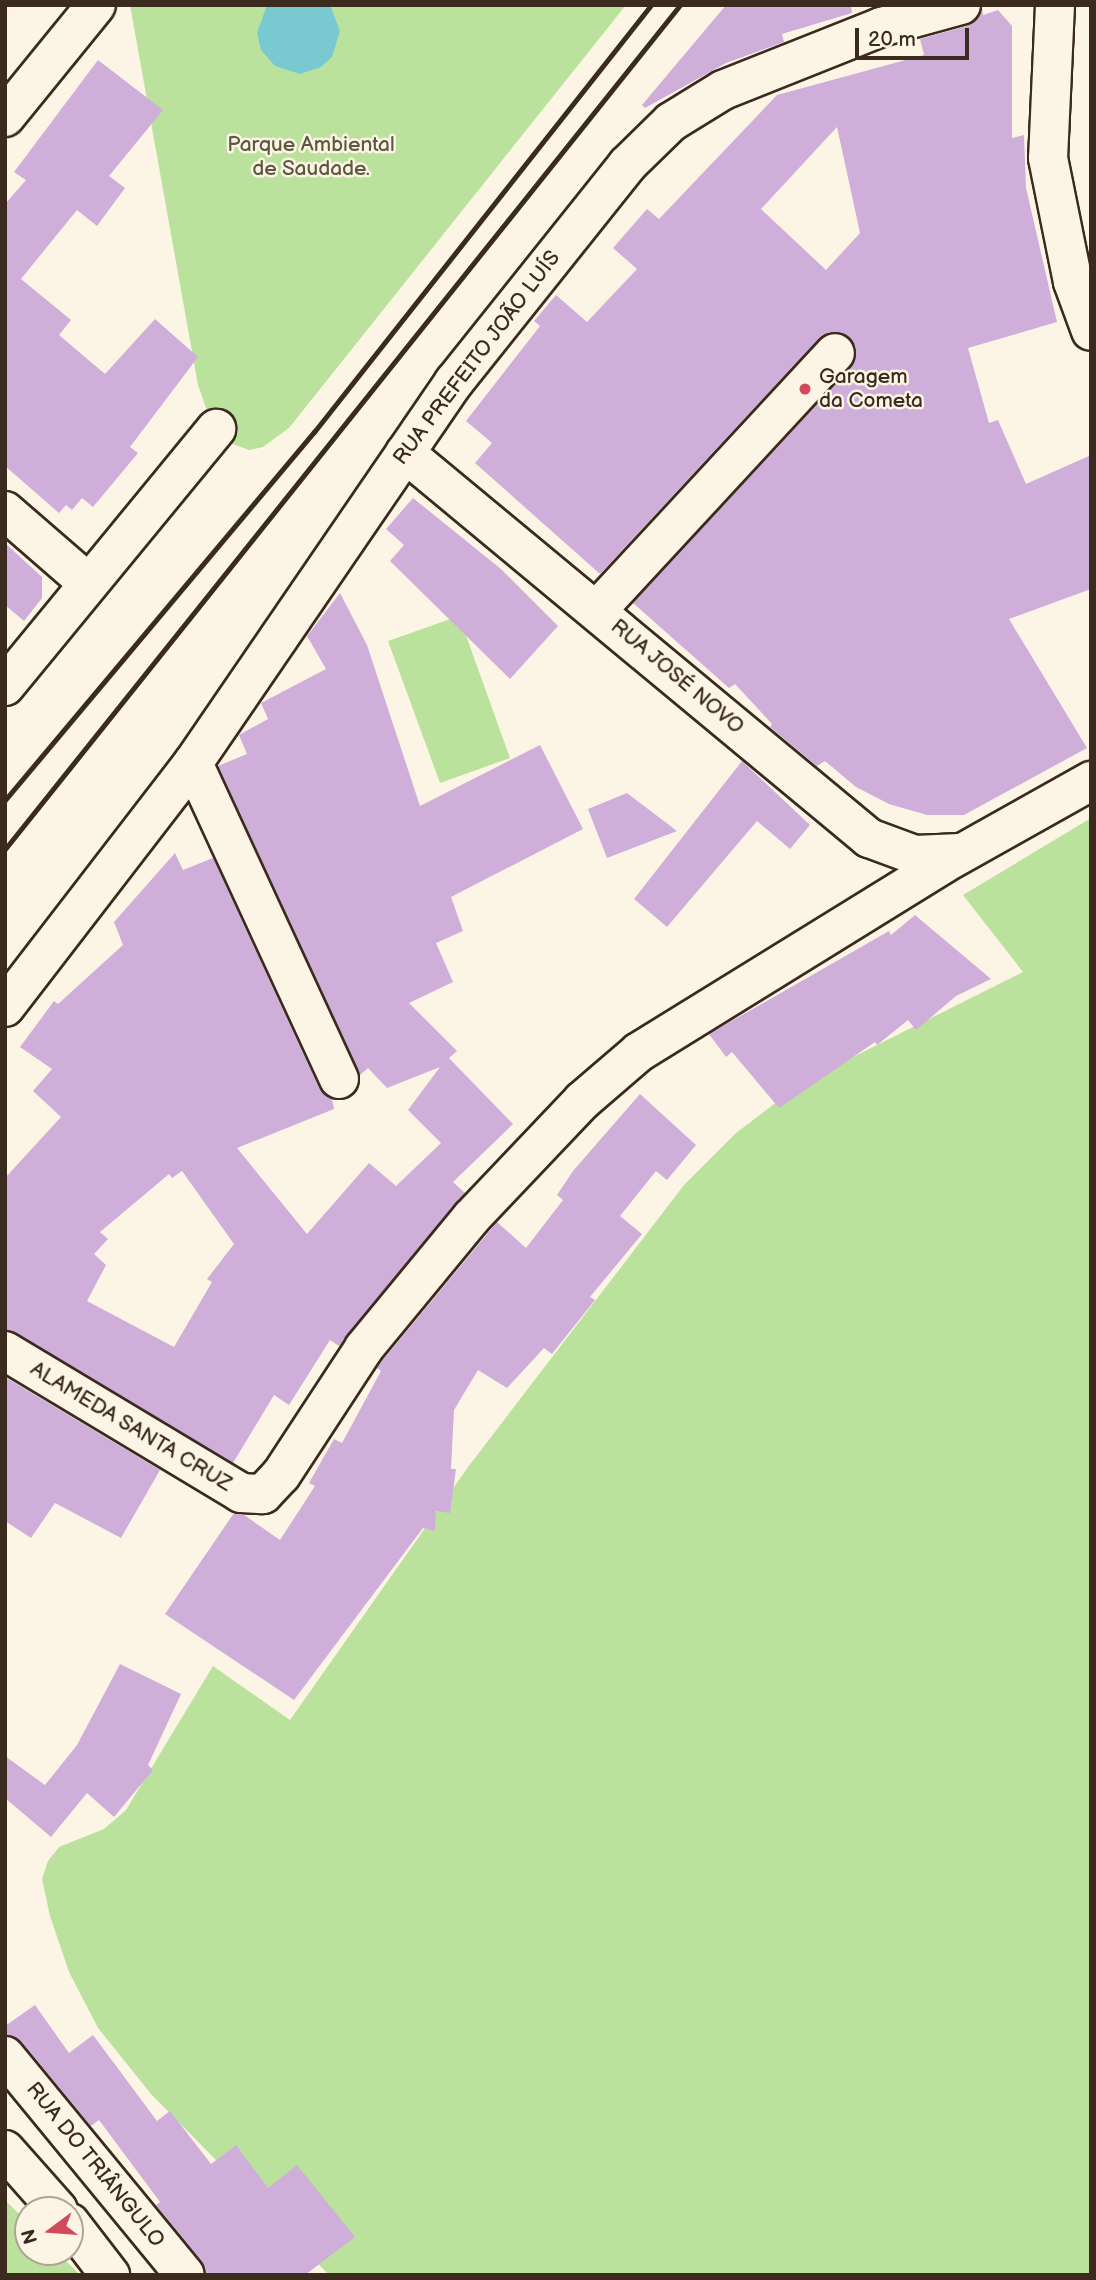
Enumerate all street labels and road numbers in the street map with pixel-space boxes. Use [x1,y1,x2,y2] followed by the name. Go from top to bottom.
[388,245,566,471] street label: RUA PREFEITO JOÃO LUÍS
[605,614,749,740] street label: RUA JOSÉ NOVO
[25,1357,237,1497] street label: ALAMEDA SANTA CRUZ
[20,2077,170,2253] street label: RUA DO TRIÂNGULO

